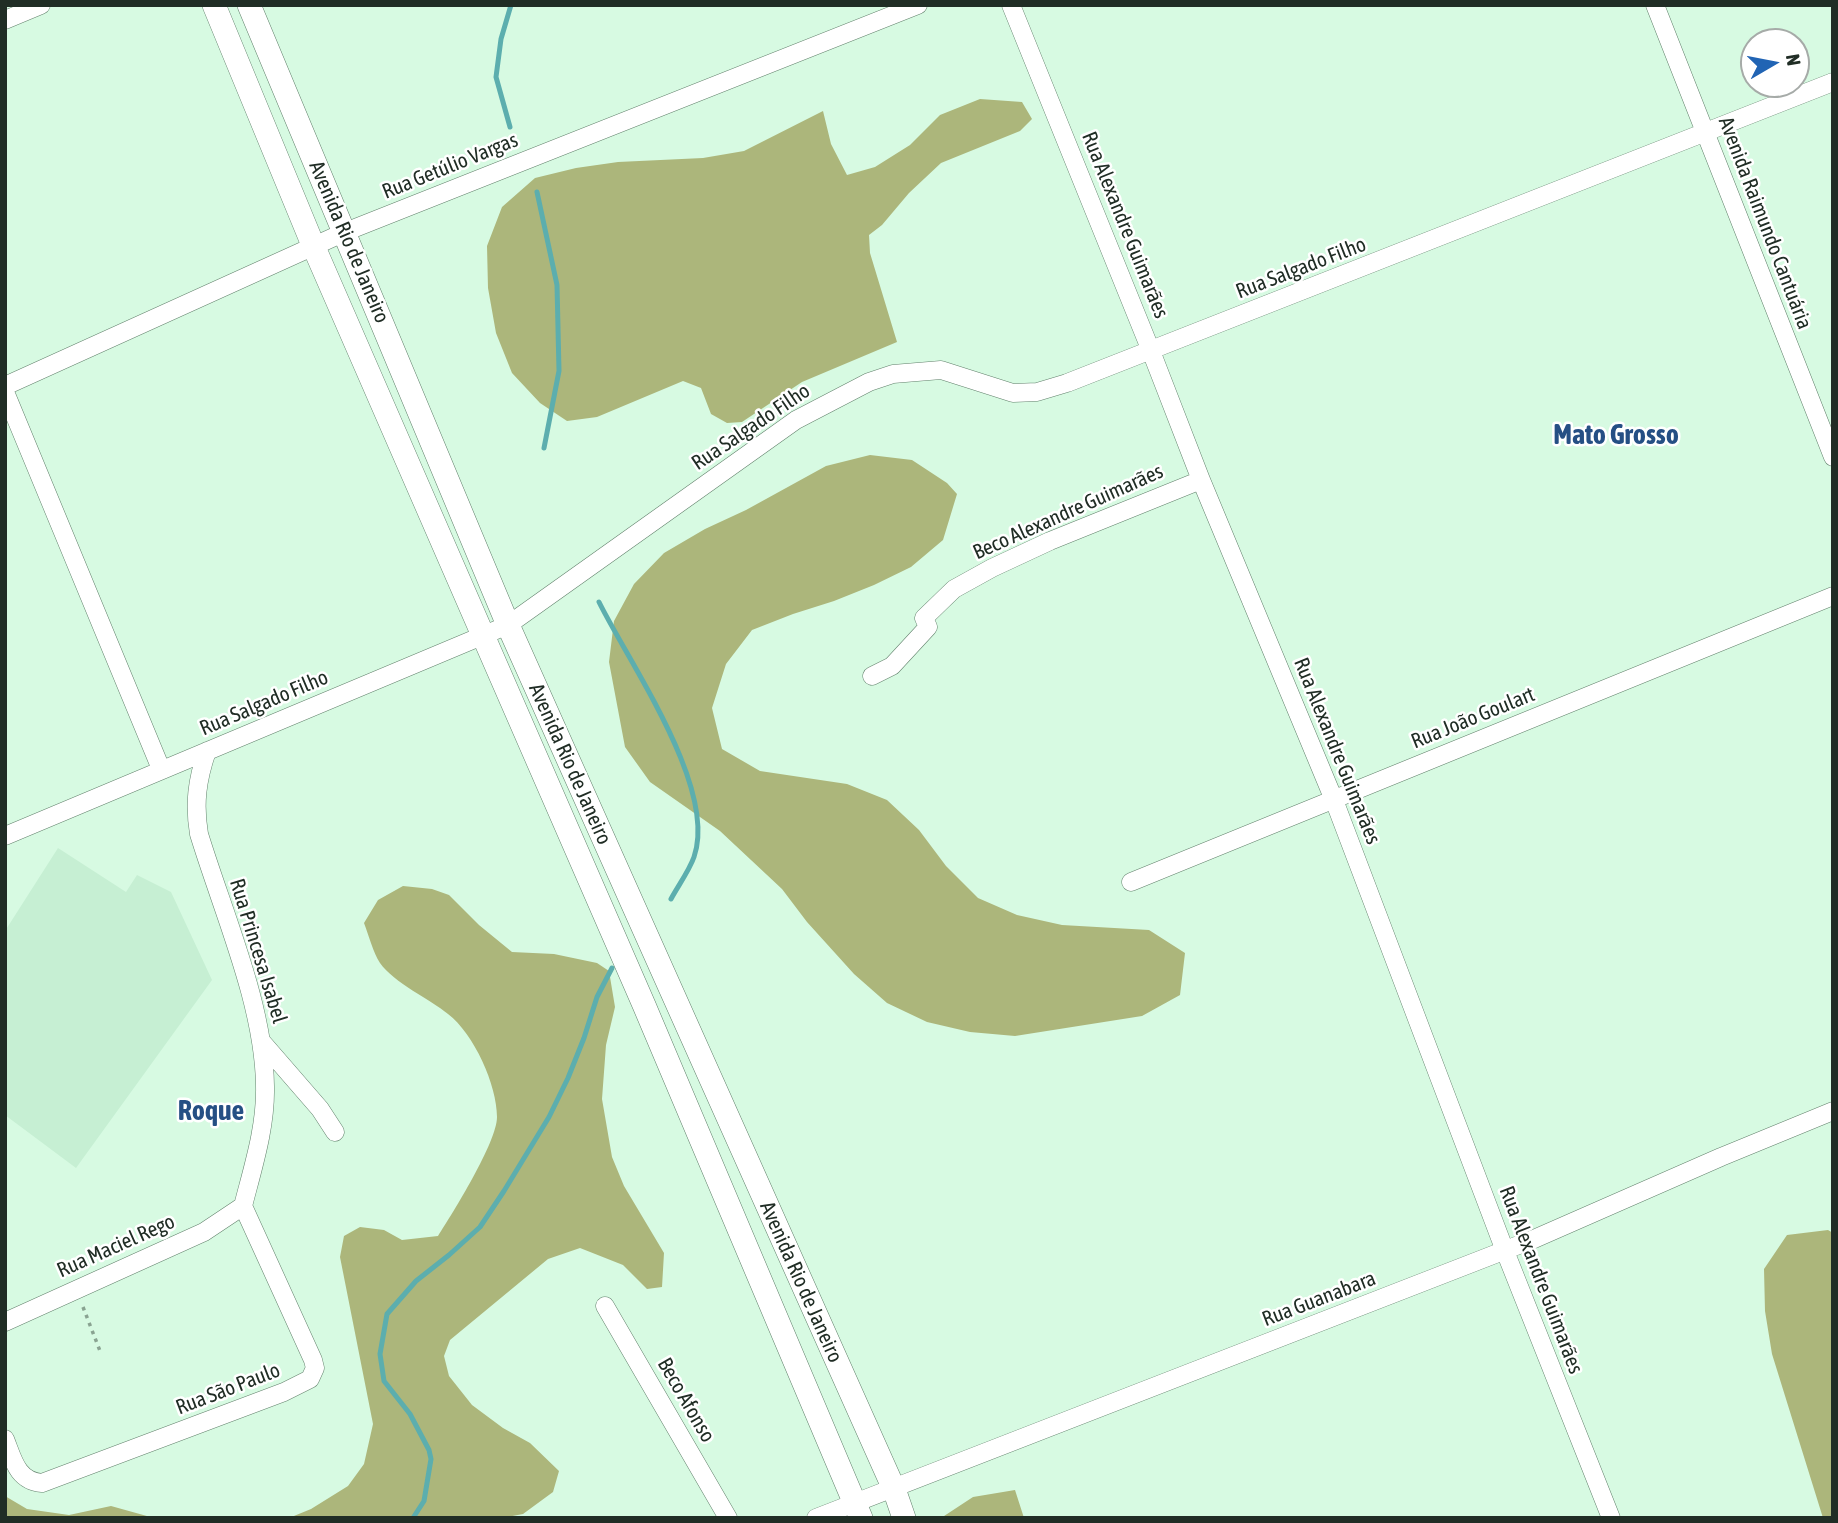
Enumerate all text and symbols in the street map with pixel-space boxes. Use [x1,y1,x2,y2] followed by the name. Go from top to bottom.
[1740,28,1810,98] north arrow
[1782,52,1806,67] text: N
[1713,113,1817,333] street label: Avenida Raimundo Cantuária
[378,127,522,205] street label: Rua Getúlio Vargas
[1076,128,1174,322] street label: Rua Alexandre Guimarães
[304,157,394,327] street label: Avenida Rio de Janeiro
[1232,232,1370,304] street label: Rua Salgado Filho
[687,378,815,476] street label: Rua Salgado Filho
[1553,418,1679,452] district label: Mato Grosso
[969,459,1167,565] street label: Beco Alexandre Guimarães
[1288,654,1386,848] street label: Rua Alexandre Guimarães
[196,665,332,741] street label: Rua Salgado Filho
[523,680,617,848] street label: Avenida Rio de Janeiro
[1408,682,1538,754] street label: Rua João Goulart
[224,876,292,1026] street label: Rua Princesa Isabel
[178,1094,244,1128] district label: Roque
[1494,1183,1588,1377] street label: Rua Alexandre Guimarães
[754,1198,848,1366] street label: Avenida Rio de Janeiro
[53,1209,179,1283] street label: Rua Maciel Rego
[1259,1266,1379,1332] street label: Rua Guanabara
[652,1353,720,1447] street label: Beco Afonso
[172,1358,284,1420] street label: Rua São Paulo

